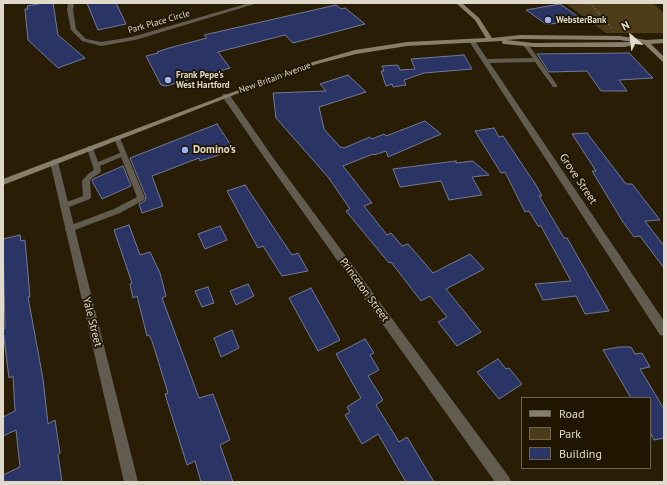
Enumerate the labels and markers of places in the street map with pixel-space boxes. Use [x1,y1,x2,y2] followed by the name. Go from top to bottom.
[543,15,553,25] marker: WebsterBank
[556,15,606,25] place label: WebsterBank
[176,70,230,91] place label: Frank Pepe's West Hartford
[163,75,173,85] marker: Frank Pepe's West Hartford
[193,143,236,157] place label: Domino's
[180,145,190,155] marker: Domino's

